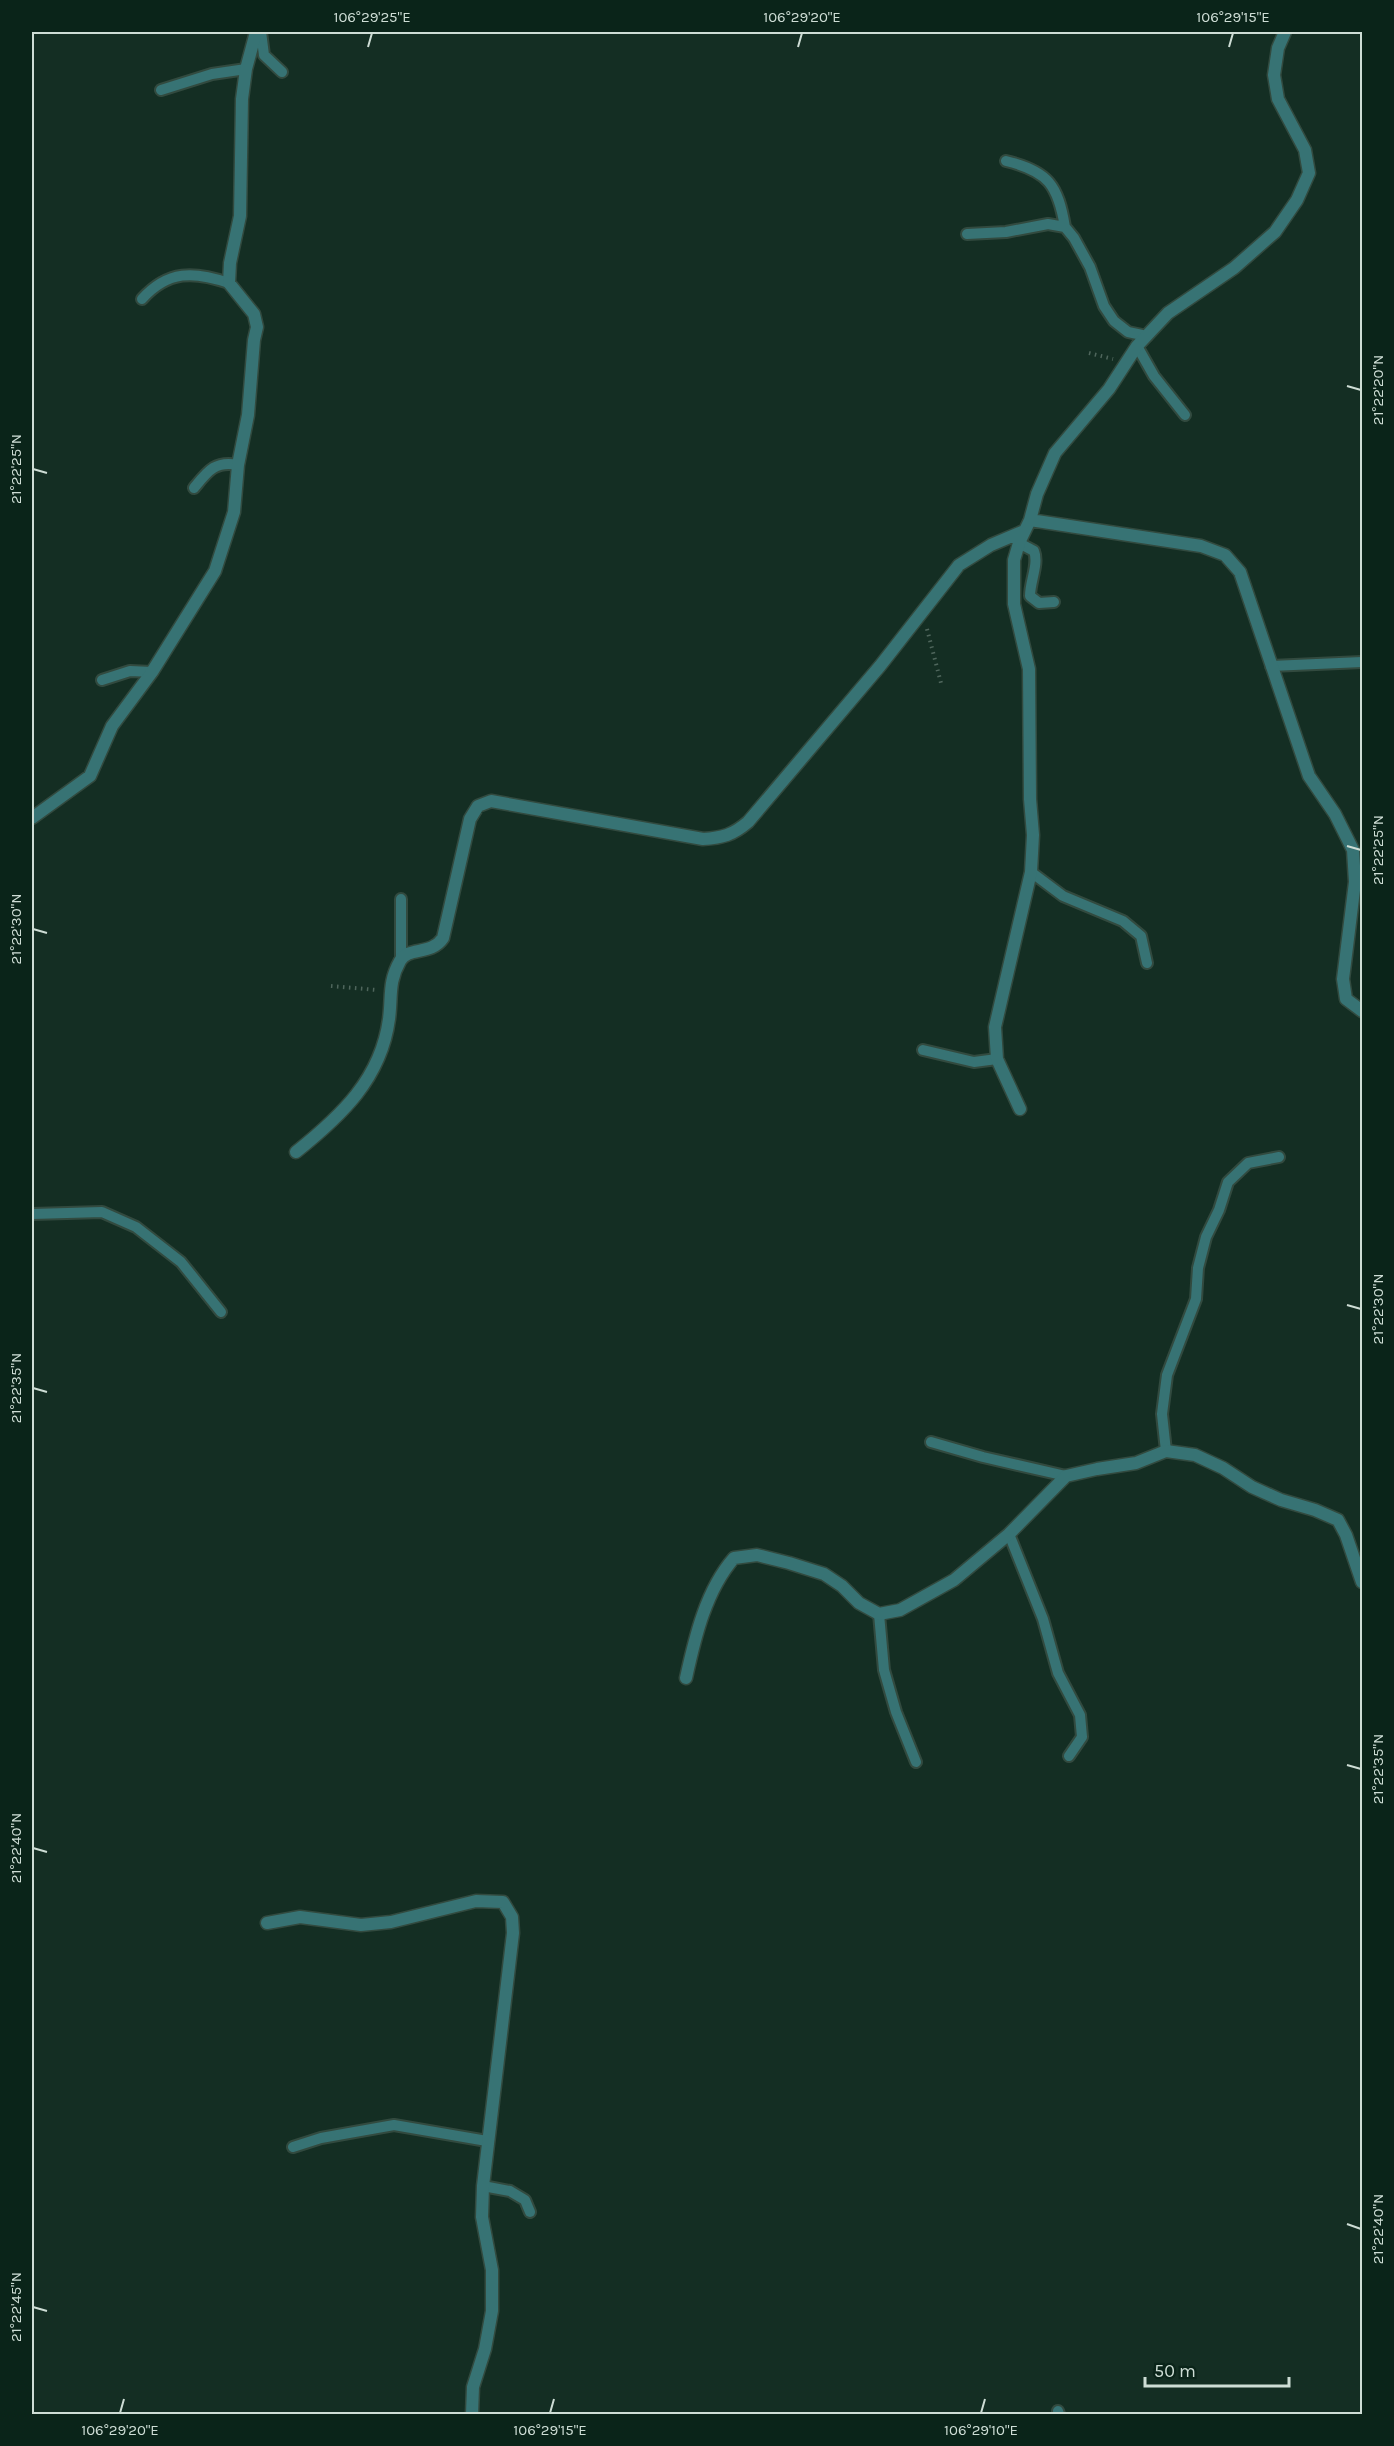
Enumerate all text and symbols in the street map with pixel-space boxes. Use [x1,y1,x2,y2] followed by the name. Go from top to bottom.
[333,8,411,26] text: 106°29'25"E
[763,8,841,26] text: 106°29'20"E
[1196,8,1270,26] text: 106°29'15"E
[1369,355,1387,425] text: 21°22'20"N
[7,434,25,504] text: 21°22'25"N
[1369,815,1387,885] text: 21°22'25"N
[7,894,25,964] text: 21°22'30"N
[1369,1274,1387,1344] text: 21°22'30"N
[7,1353,25,1423] text: 21°22'35"N
[1369,1734,1387,1804] text: 21°22'35"N
[7,1813,25,1883] text: 21°22'40"N
[1369,2194,1387,2264] text: 21°22'40"N
[7,2272,25,2342] text: 21°22'45"N
[1145,2350,1289,2388] scale bar
[1154,2360,1196,2382] text: 50 m
[81,2421,159,2439] text: 106°29'20"E
[513,2421,587,2439] text: 106°29'15"E
[944,2421,1018,2439] text: 106°29'10"E

